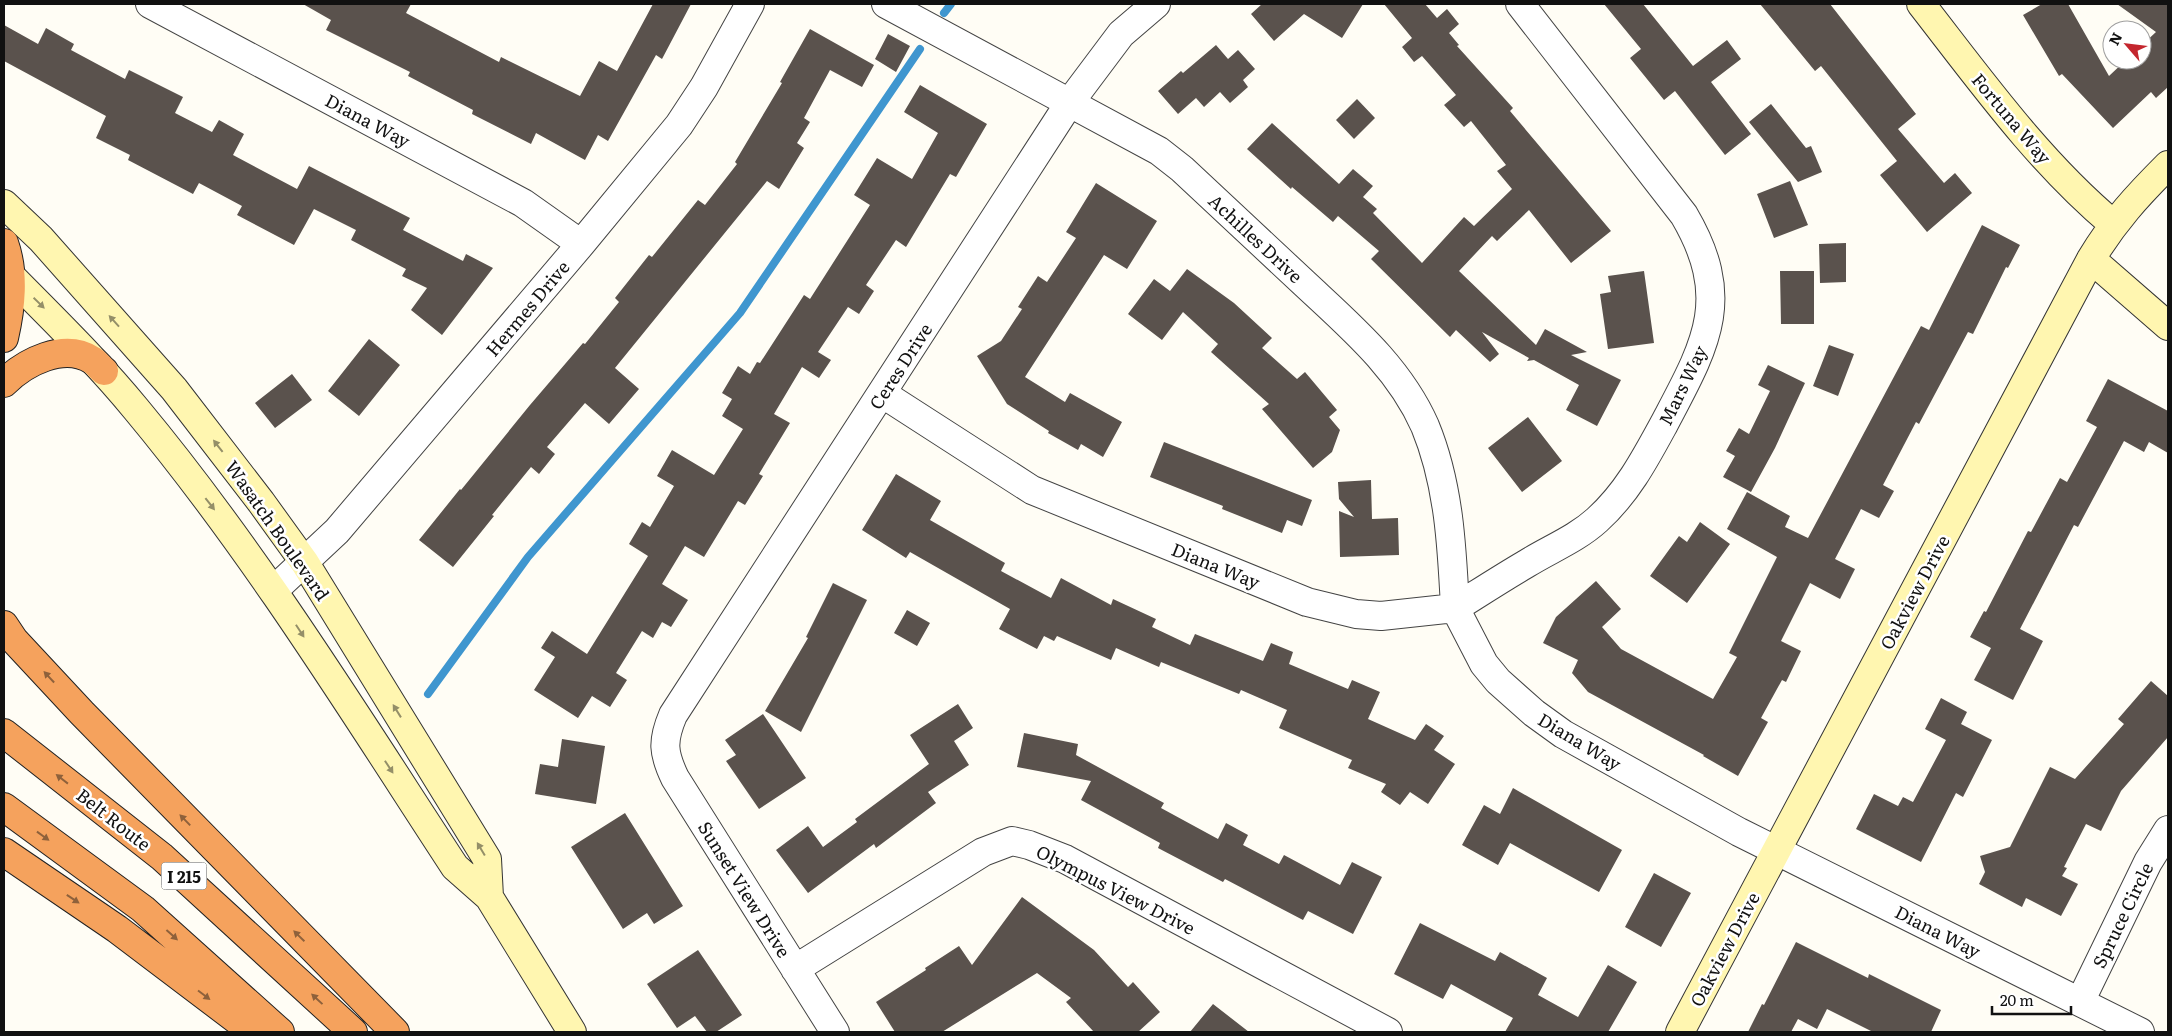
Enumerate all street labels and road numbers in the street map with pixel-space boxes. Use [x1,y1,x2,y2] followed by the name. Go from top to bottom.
[1966,67,2059,170] street label: Fortuna Way
[321,86,416,154] street label: Diana Way
[1203,187,1309,289] street label: Achilles Drive
[479,254,575,362] street label: Hermes Drive
[862,317,938,415] street label: Ceres Drive
[1651,340,1713,430] street label: Mars Way
[219,454,337,606] street label: Wasatch Boulevard
[1872,530,1956,654] street label: Oakview Drive
[1168,535,1265,595] street label: Diana Way
[1533,705,1627,777] street label: Diana Way
[71,781,157,857] street label: Belt Route
[692,816,798,962] street label: Sunset View Drive
[1032,837,1200,941] street label: Olympus View Drive
[2085,858,2159,972] street label: Spruce Circle
[162,862,206,889] road number: I 215
[1682,887,1766,1011] street label: Oakview Drive
[1890,898,1986,964] street label: Diana Way

